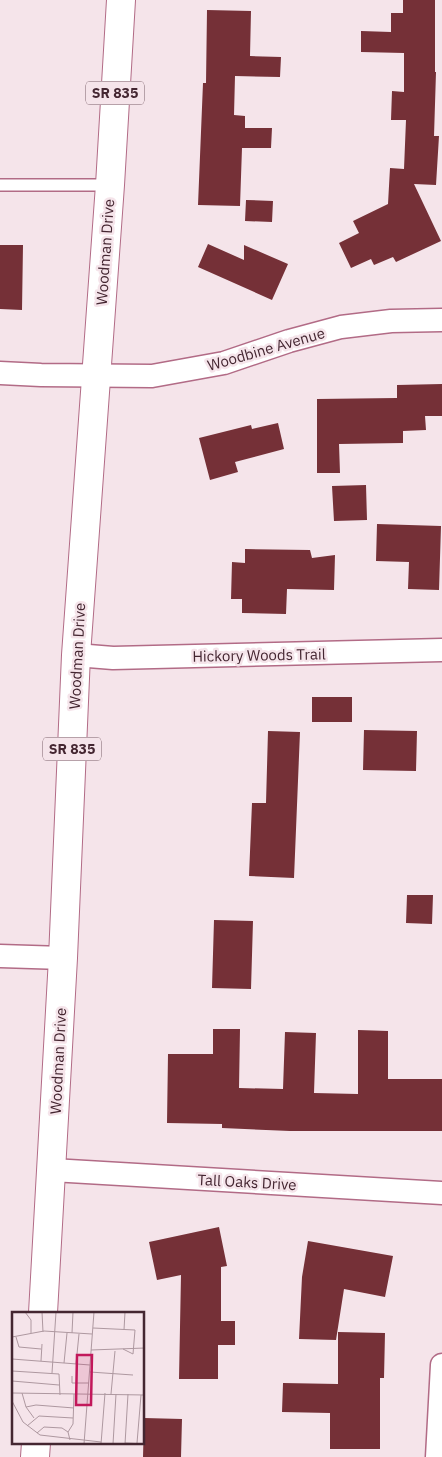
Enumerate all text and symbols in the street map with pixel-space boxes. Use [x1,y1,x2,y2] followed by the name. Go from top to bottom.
[86,82,144,105] road number: SR 835
[92,198,118,306] street label: Woodman Drive
[205,323,327,375] street label: Woodbine Avenue
[65,602,89,710] street label: Woodman Drive
[192,644,326,666] street label: Hickory Woods Trail
[43,738,101,761] road number: SR 835
[46,1007,70,1115] street label: Woodman Drive
[197,1170,297,1194] street label: Tall Oaks Drive
[12,1312,145,1444] inset map

